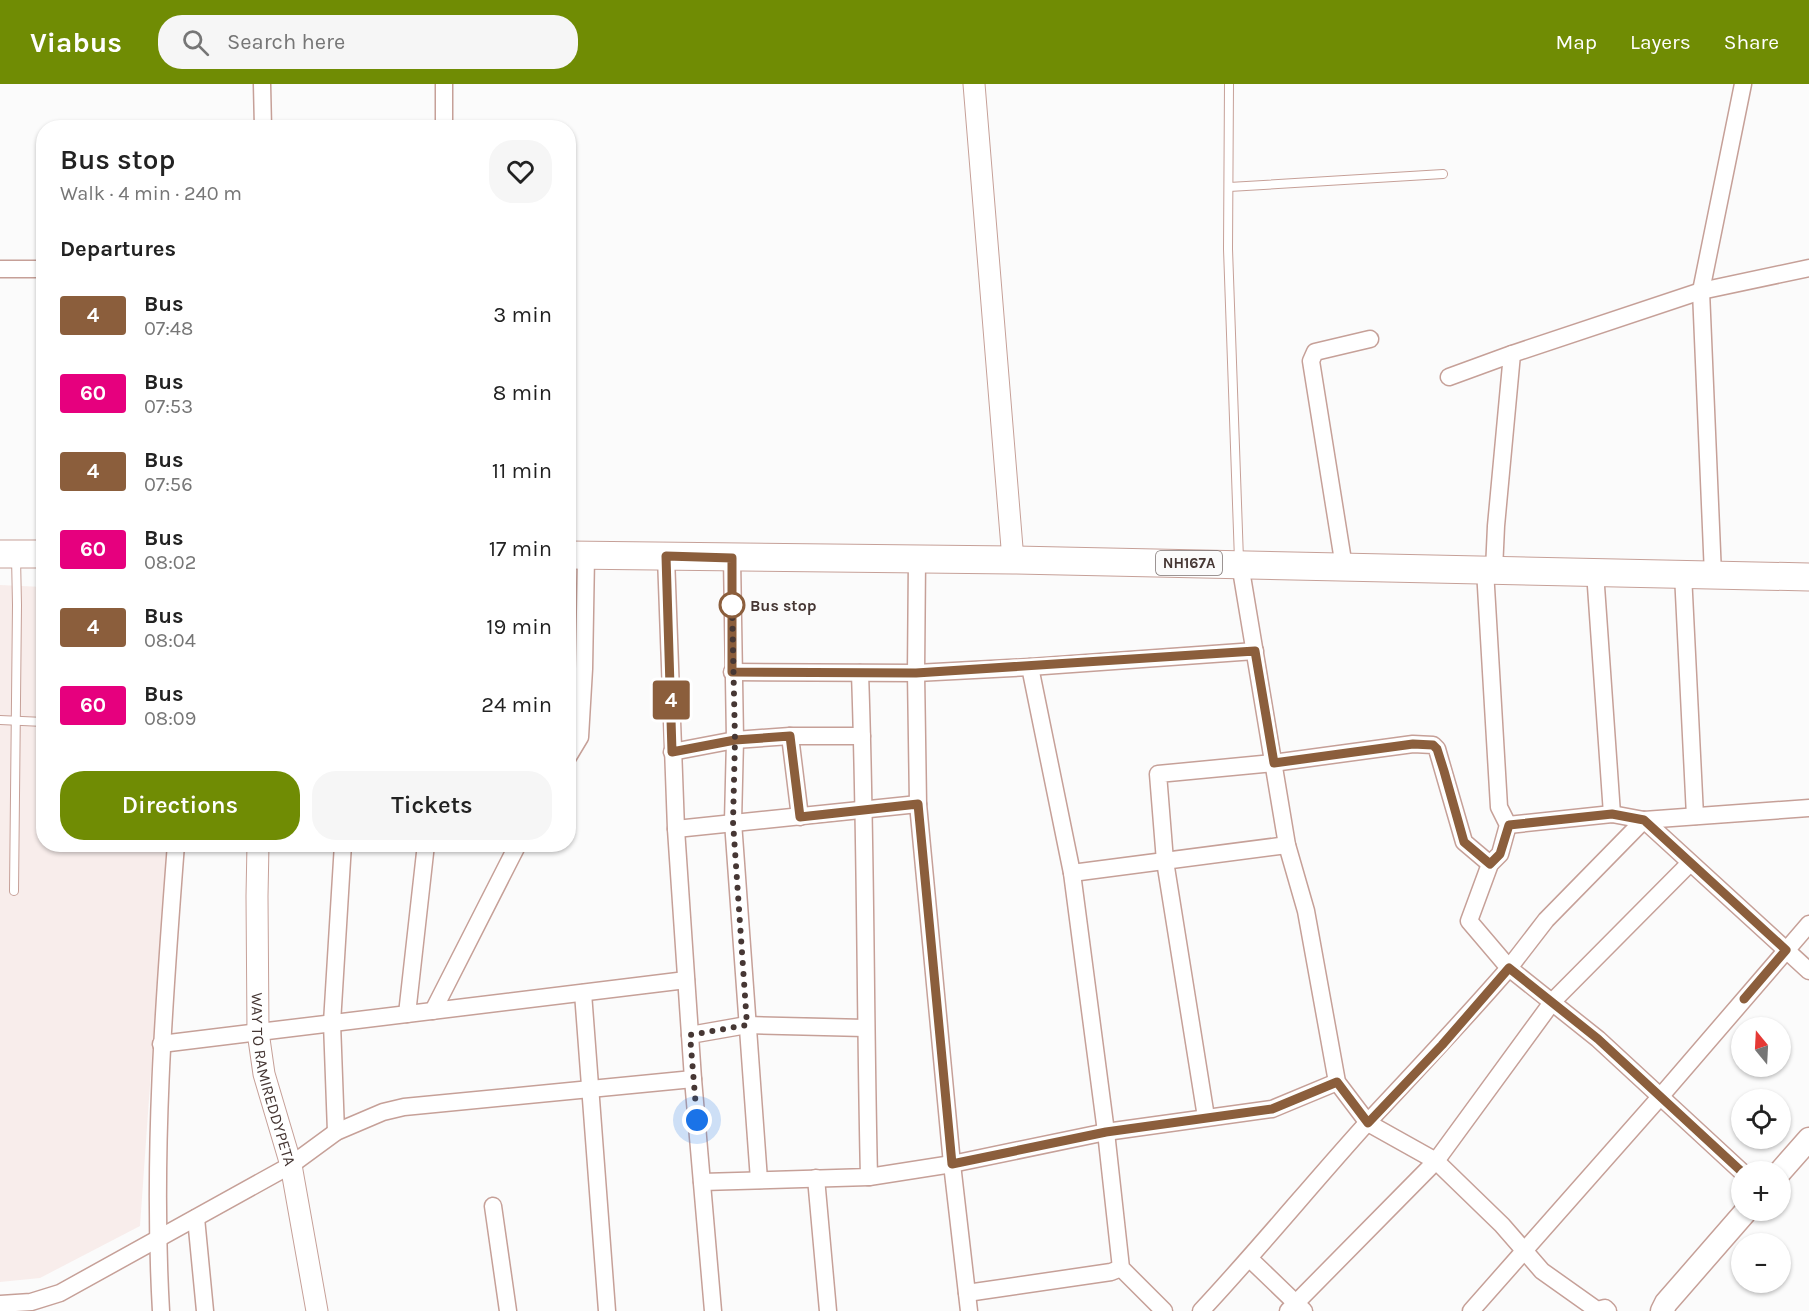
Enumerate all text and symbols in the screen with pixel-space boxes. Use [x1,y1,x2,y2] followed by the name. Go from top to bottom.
[158,15,578,69] search box
[30,26,122,59] text: Viabus
[179,26,212,59] icon: search
[227,29,345,55] text: Search here
[1555,30,1597,54] text: Map
[1630,30,1691,54] text: Layers
[1724,30,1779,54] text: Share
[489,140,552,203] button: heart
[60,143,175,176] text: Bus stop
[60,182,242,205] text: Walk · 4 min · 240 m
[60,236,176,262] text: Departures
[144,291,184,317] text: Bus
[493,302,552,328] text: 3 min
[87,303,99,327] text: 4
[144,317,193,340] text: 07:48
[144,369,184,395] text: Bus
[493,380,552,406] text: 8 min
[80,381,106,405] text: 60
[144,395,193,418] text: 07:53
[144,447,184,473] text: Bus
[492,458,552,484] text: 11 min
[87,459,99,483] text: 4
[144,473,193,496] text: 07:56
[144,525,184,551] text: Bus
[489,536,552,562] text: 17 min
[80,537,106,561] text: 60
[144,551,196,574] text: 08:02
[1156,551,1222,575] road number: NH167A
[719,592,745,618] marker: Bus stop
[750,596,817,615] place label: Bus stop
[144,603,184,629] text: Bus
[486,614,552,640] text: 19 min
[87,615,99,639] text: 4
[144,629,196,652] text: 08:04
[652,680,690,720] line badge: 4
[144,681,184,707] text: Bus
[665,688,677,712] text: 4
[481,692,552,718] text: 24 min
[80,693,106,717] text: 60
[144,707,196,730] text: 08:09
[60,771,300,840] button: Directions
[312,771,552,840] button: Tickets
[248,992,300,1168] street label: WAY TO RAMIREDDYPETA
[1731,1017,1791,1077] north arrow
[1731,1017,1791,1293] map controls
[1731,1089,1791,1149] button: locate
[682,1105,712,1135] your location
[1731,1161,1791,1221] button: +
[1731,1233,1791,1293] button: −

